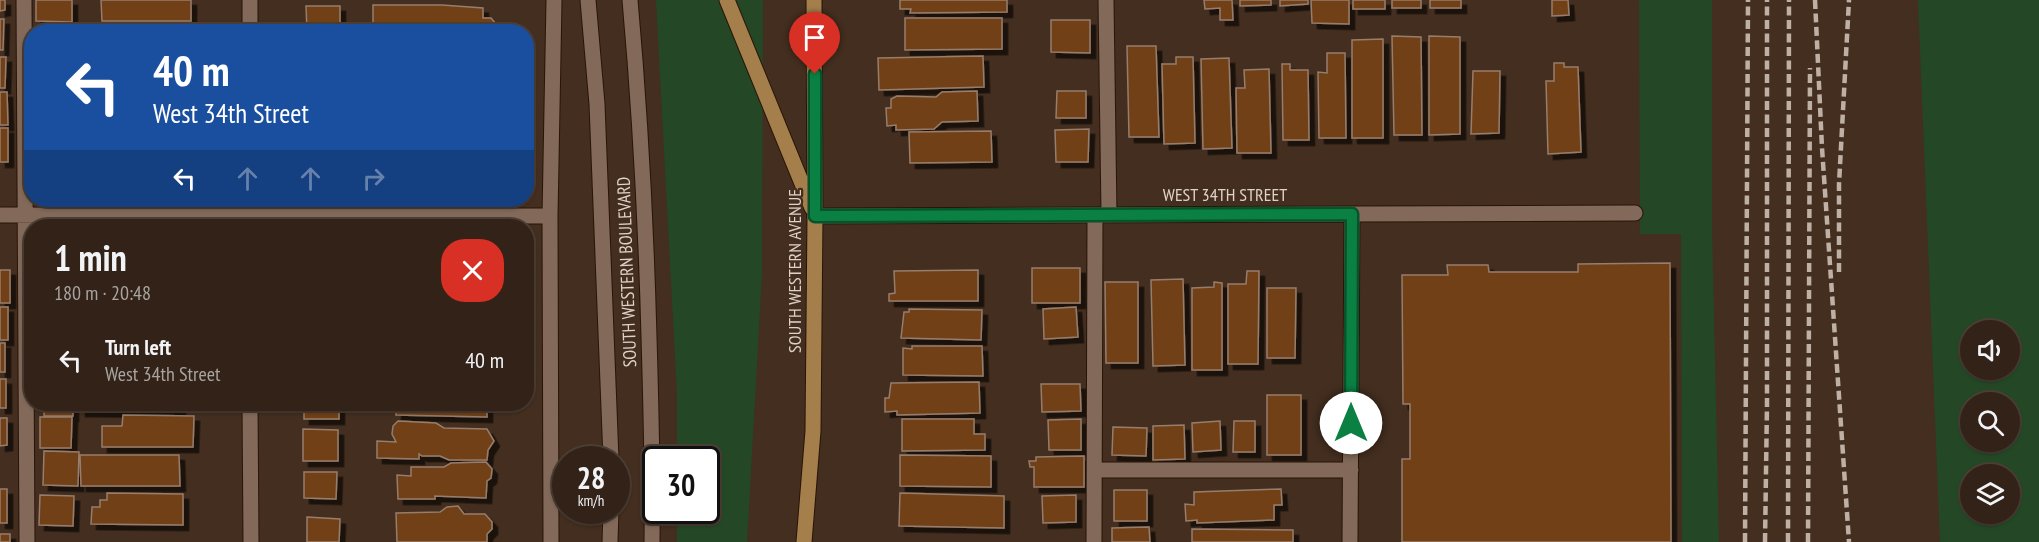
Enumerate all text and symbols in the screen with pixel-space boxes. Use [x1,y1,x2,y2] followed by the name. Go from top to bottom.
[789,12,840,74] pin
[798,21,831,54] icon: arrive
[153,43,230,98] text: 40 m
[54,48,132,126] icon: left
[153,96,309,130] text: West 34th Street
[168,162,201,195] icon: left
[231,162,264,195] icon: ahead
[294,162,327,195] icon: ahead
[357,162,390,195] icon: right
[612,176,641,368] street label: SOUTH WESTERN BOULEVARD
[1163,183,1287,206] street label: WEST 34TH STREET
[783,189,806,353] street label: SOUTH WESTERN AVENUE
[54,234,127,281] text: 1 min
[441,239,504,302] button: close
[54,280,151,306] text: 180 m · 20:48
[1960,320,2020,524] map controls
[1960,320,2020,380] button: sound
[105,333,171,361] text: Turn left
[54,344,87,377] icon: left
[465,346,504,374] text: 40 m
[105,361,220,387] text: West 34th Street
[1319,391,1383,455] position arrow
[1960,392,2020,452] button: search
[642,446,720,524] speed limit sign: 30
[577,458,605,497] text: 28
[1960,464,2020,524] button: layers
[578,491,604,510] text: km/h

